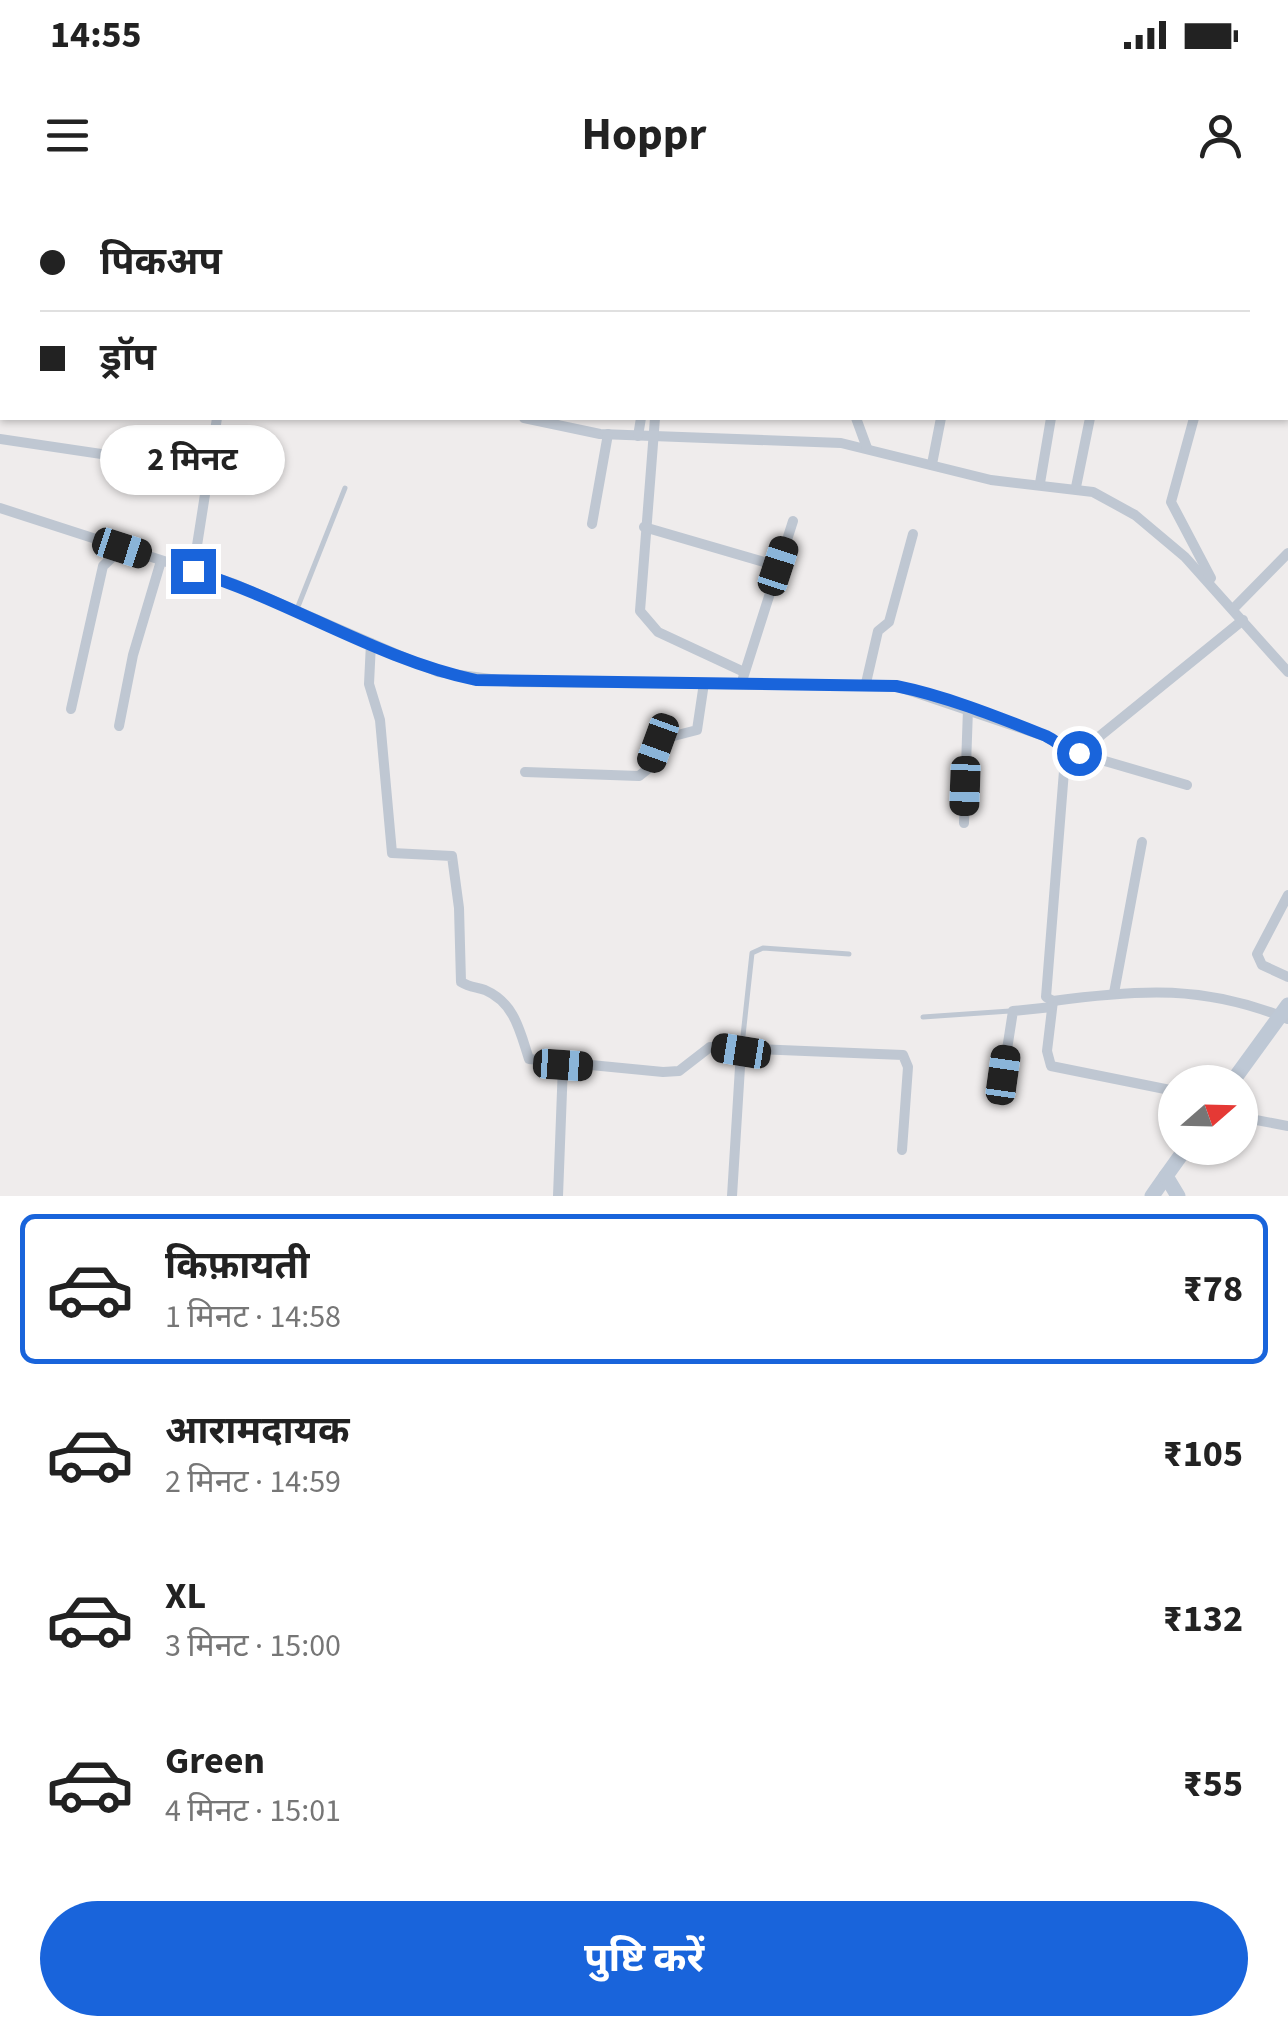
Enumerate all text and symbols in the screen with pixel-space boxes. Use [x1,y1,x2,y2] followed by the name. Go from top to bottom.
[50,8,142,62] text: 14:55
[582,103,706,167] text: Hoppr
[40,108,95,163] icon: menu
[1193,108,1248,163] icon: person
[100,235,222,289] text: पिकअप
[100,331,156,385] text: ड्रॉप
[100,426,286,496] callout: 2 मिनट
[147,437,238,483] text: 2 मिनट
[89,524,155,572] car
[754,533,802,599] car
[171,549,216,594] route end
[634,710,682,776] car
[1057,731,1102,776] route start
[949,755,981,817] car
[709,1031,773,1071] car
[984,1043,1022,1107] car
[532,1048,594,1082] car
[1158,1065,1258,1165] north arrow
[1158,1065,1258,1165] map controls
[165,1239,309,1293] text: किफ़ायती
[45,1244,135,1334] icon: car
[1183,1262,1243,1316] text: ₹78
[165,1294,341,1340] text: 1 मिनट · 14:58
[165,1404,349,1458] text: आरामदायक
[45,1409,135,1499] icon: car
[1163,1427,1243,1481] text: ₹105
[165,1459,341,1505] text: 2 मिनट · 14:59
[165,1569,206,1623] text: XL
[45,1574,135,1664] icon: car
[1163,1592,1243,1646] text: ₹132
[165,1623,341,1669] text: 3 मिनट · 15:00
[165,1734,265,1788] text: Green
[45,1739,135,1829] icon: car
[1183,1757,1243,1811] text: ₹55
[165,1788,341,1834] text: 4 मिनट · 15:01
[40,1901,1248,2016] button: पुष्टि करें

